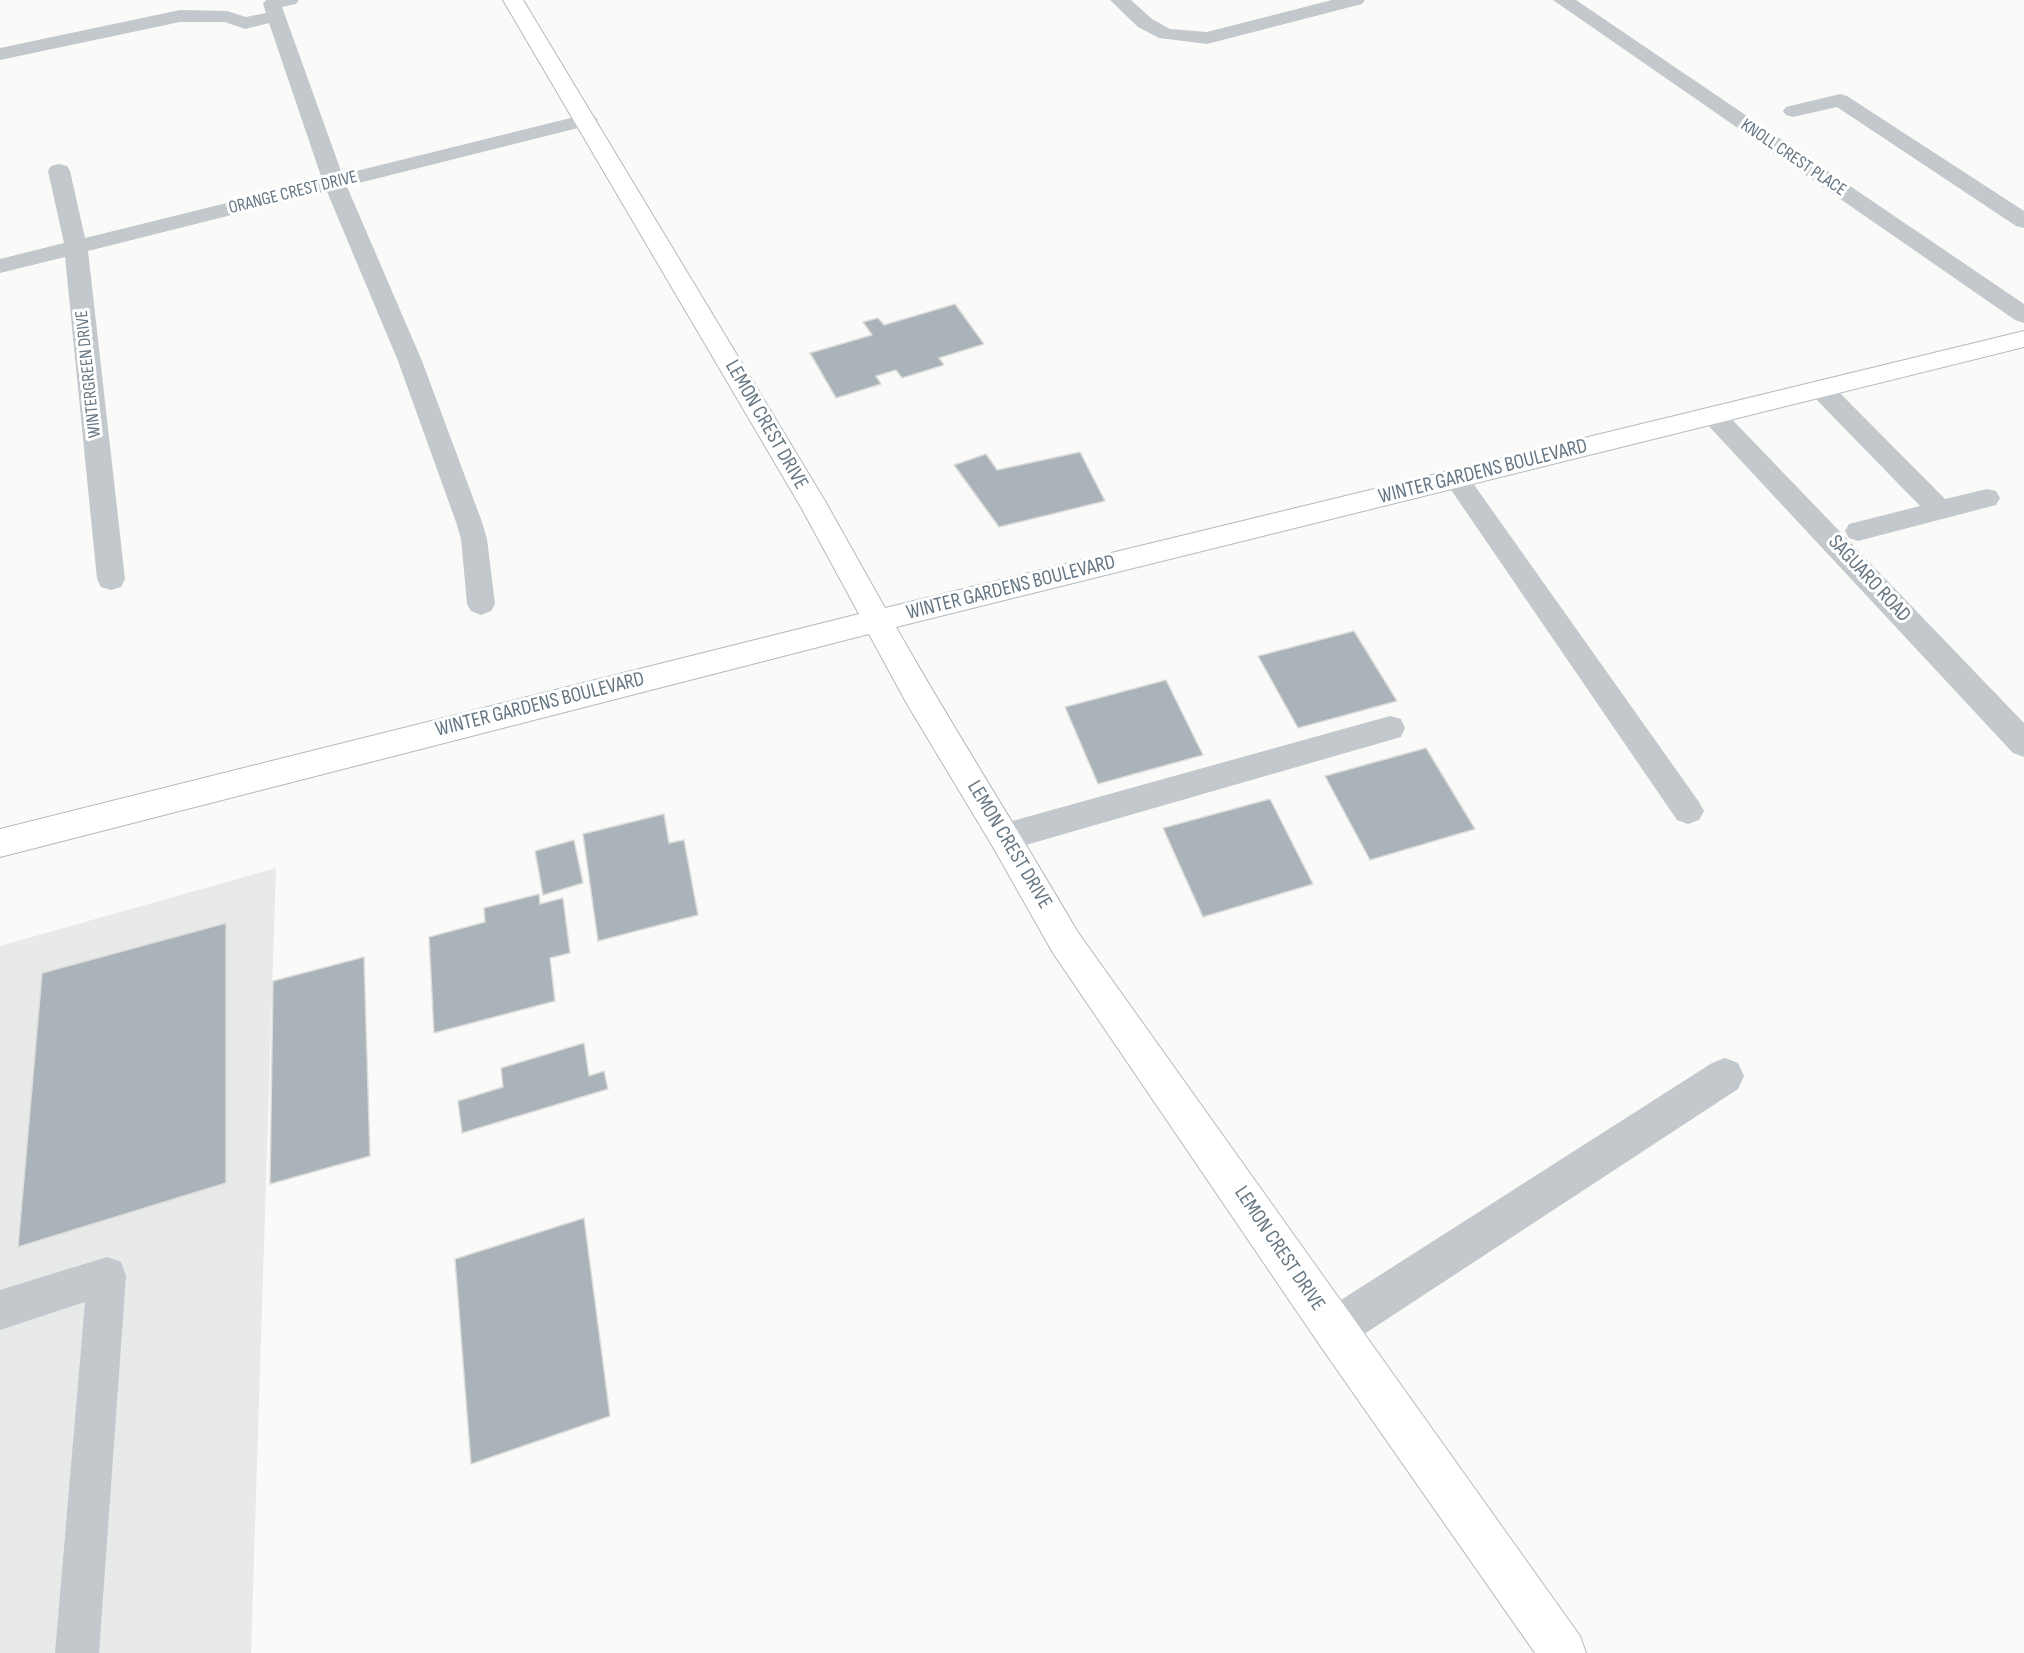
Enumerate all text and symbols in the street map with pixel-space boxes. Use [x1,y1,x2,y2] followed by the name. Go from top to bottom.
[1736,115,1850,201] street label: KNOLL CREST PLACE
[226,167,360,219] street label: ORANGE CREST DRIVE
[72,309,106,439] street label: WINTERGREEN DRIVE
[719,356,813,494] street label: LEMON CREST DRIVE
[1376,434,1590,510] street label: WINTER GARDENS BOULEVARD
[1822,530,1916,628] street label: SAGUARO ROAD
[904,550,1118,626] street label: WINTER GARDENS BOULEVARD
[433,667,647,743] street label: WINTER GARDENS BOULEVARD
[961,776,1057,914] street label: LEMON CREST DRIVE
[1228,1182,1330,1316] street label: LEMON CREST DRIVE

